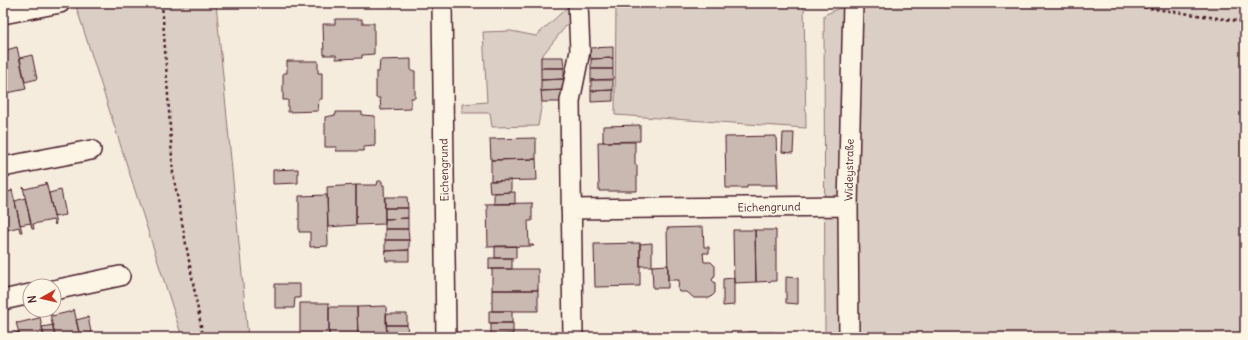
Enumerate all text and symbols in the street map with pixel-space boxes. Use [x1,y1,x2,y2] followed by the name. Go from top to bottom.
[436,138,452,202] street label: Eichengrund
[841,139,857,201] street label: Wideystraße
[737,199,801,215] street label: Eichengrund
[22,278,62,318] north arrow
[25,295,40,304] text: N

